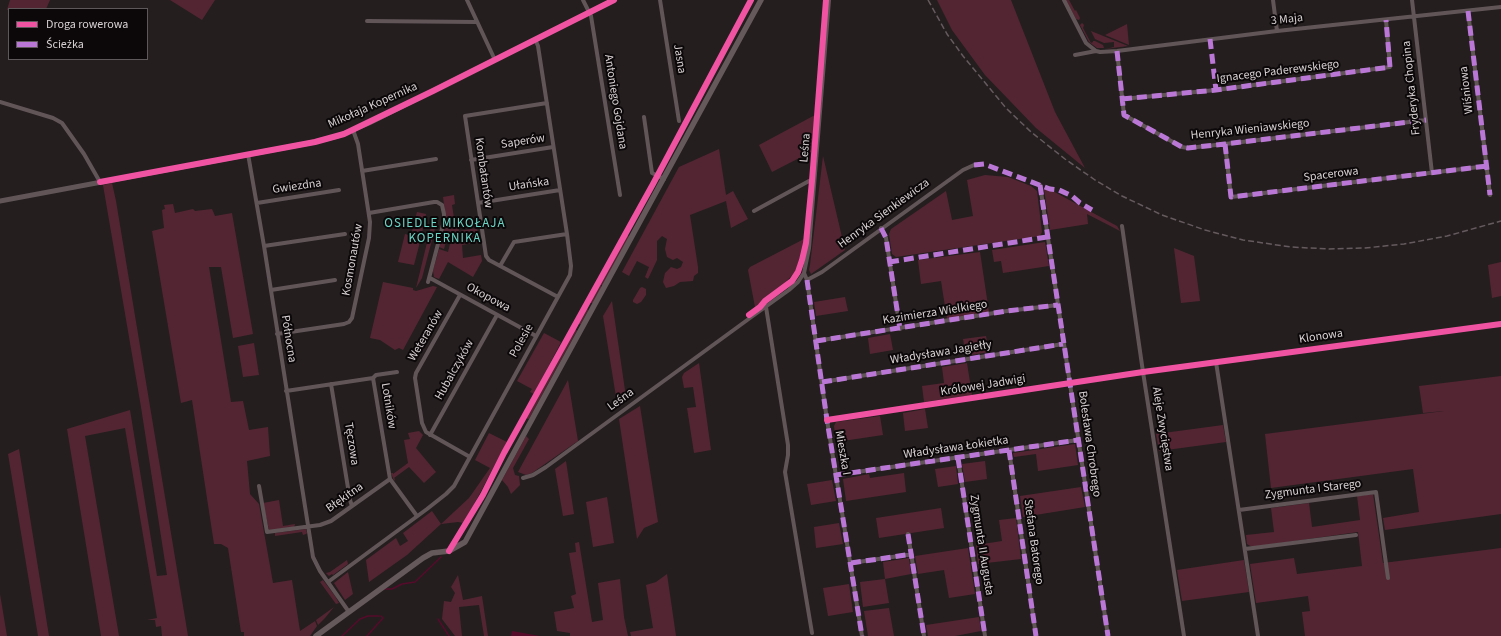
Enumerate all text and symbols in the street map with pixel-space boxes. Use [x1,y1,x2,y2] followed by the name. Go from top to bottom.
[8,8,148,60] legend
[1270,11,1304,29] street label: 3 Maja
[46,16,128,33] text: Droga rowerowa
[46,36,84,53] text: Ścieżka
[1400,40,1424,136] street label: Fryderyka Chopina
[670,43,688,75] street label: Jasna
[600,54,630,150] street label: Antoniego Gojdana
[1216,57,1340,87] street label: Ignacego Paderewskiego
[1457,65,1477,115] street label: Wiśniowa
[326,80,420,132] street label: Mikołaja Kopernika
[1190,117,1310,143] street label: Henryka Wieniawskiego
[500,131,546,153] street label: Saperów
[798,133,814,163] street label: Leśna
[471,137,495,209] street label: Kombatantów
[1303,164,1359,186] street label: Spacerowa
[508,175,550,195] street label: Ułańska
[272,176,322,198] street label: Gwiezdna
[836,176,932,252] street label: Henryka Sienkiewicza
[384,216,506,247] district label: OSIEDLE MIKOŁAJA KOPERNIKA
[340,223,366,297] street label: Kosmonautów
[463,280,513,316] street label: Okopowa
[882,298,988,328] street label: Kazimierza Wielkiego
[406,308,446,364] street label: Weteranów
[277,314,299,364] street label: Północna
[507,322,537,360] street label: Polesie
[1298,327,1344,347] street label: Klonowa
[432,337,478,403] street label: Hubalczyków
[889,338,993,368] street label: Władysława Jagiełły
[939,372,1027,400] street label: Królowej Jadwigi
[377,382,399,430] street label: Lotników
[605,386,637,414] street label: Leśna
[1148,386,1176,472] street label: Aleje Zwycięstwa
[1074,390,1104,498] street label: Bolesława Chrobrego
[341,422,361,466] street label: Tęczowa
[831,430,853,476] street label: Mieszka I
[903,433,1009,463] street label: Władysława Łokietka
[1264,477,1362,503] street label: Zygmunta I Starego
[324,480,366,516] street label: Błękitna
[966,493,996,597] street label: Zygmunta II Augusta
[1020,498,1046,586] street label: Stefana Batorego

